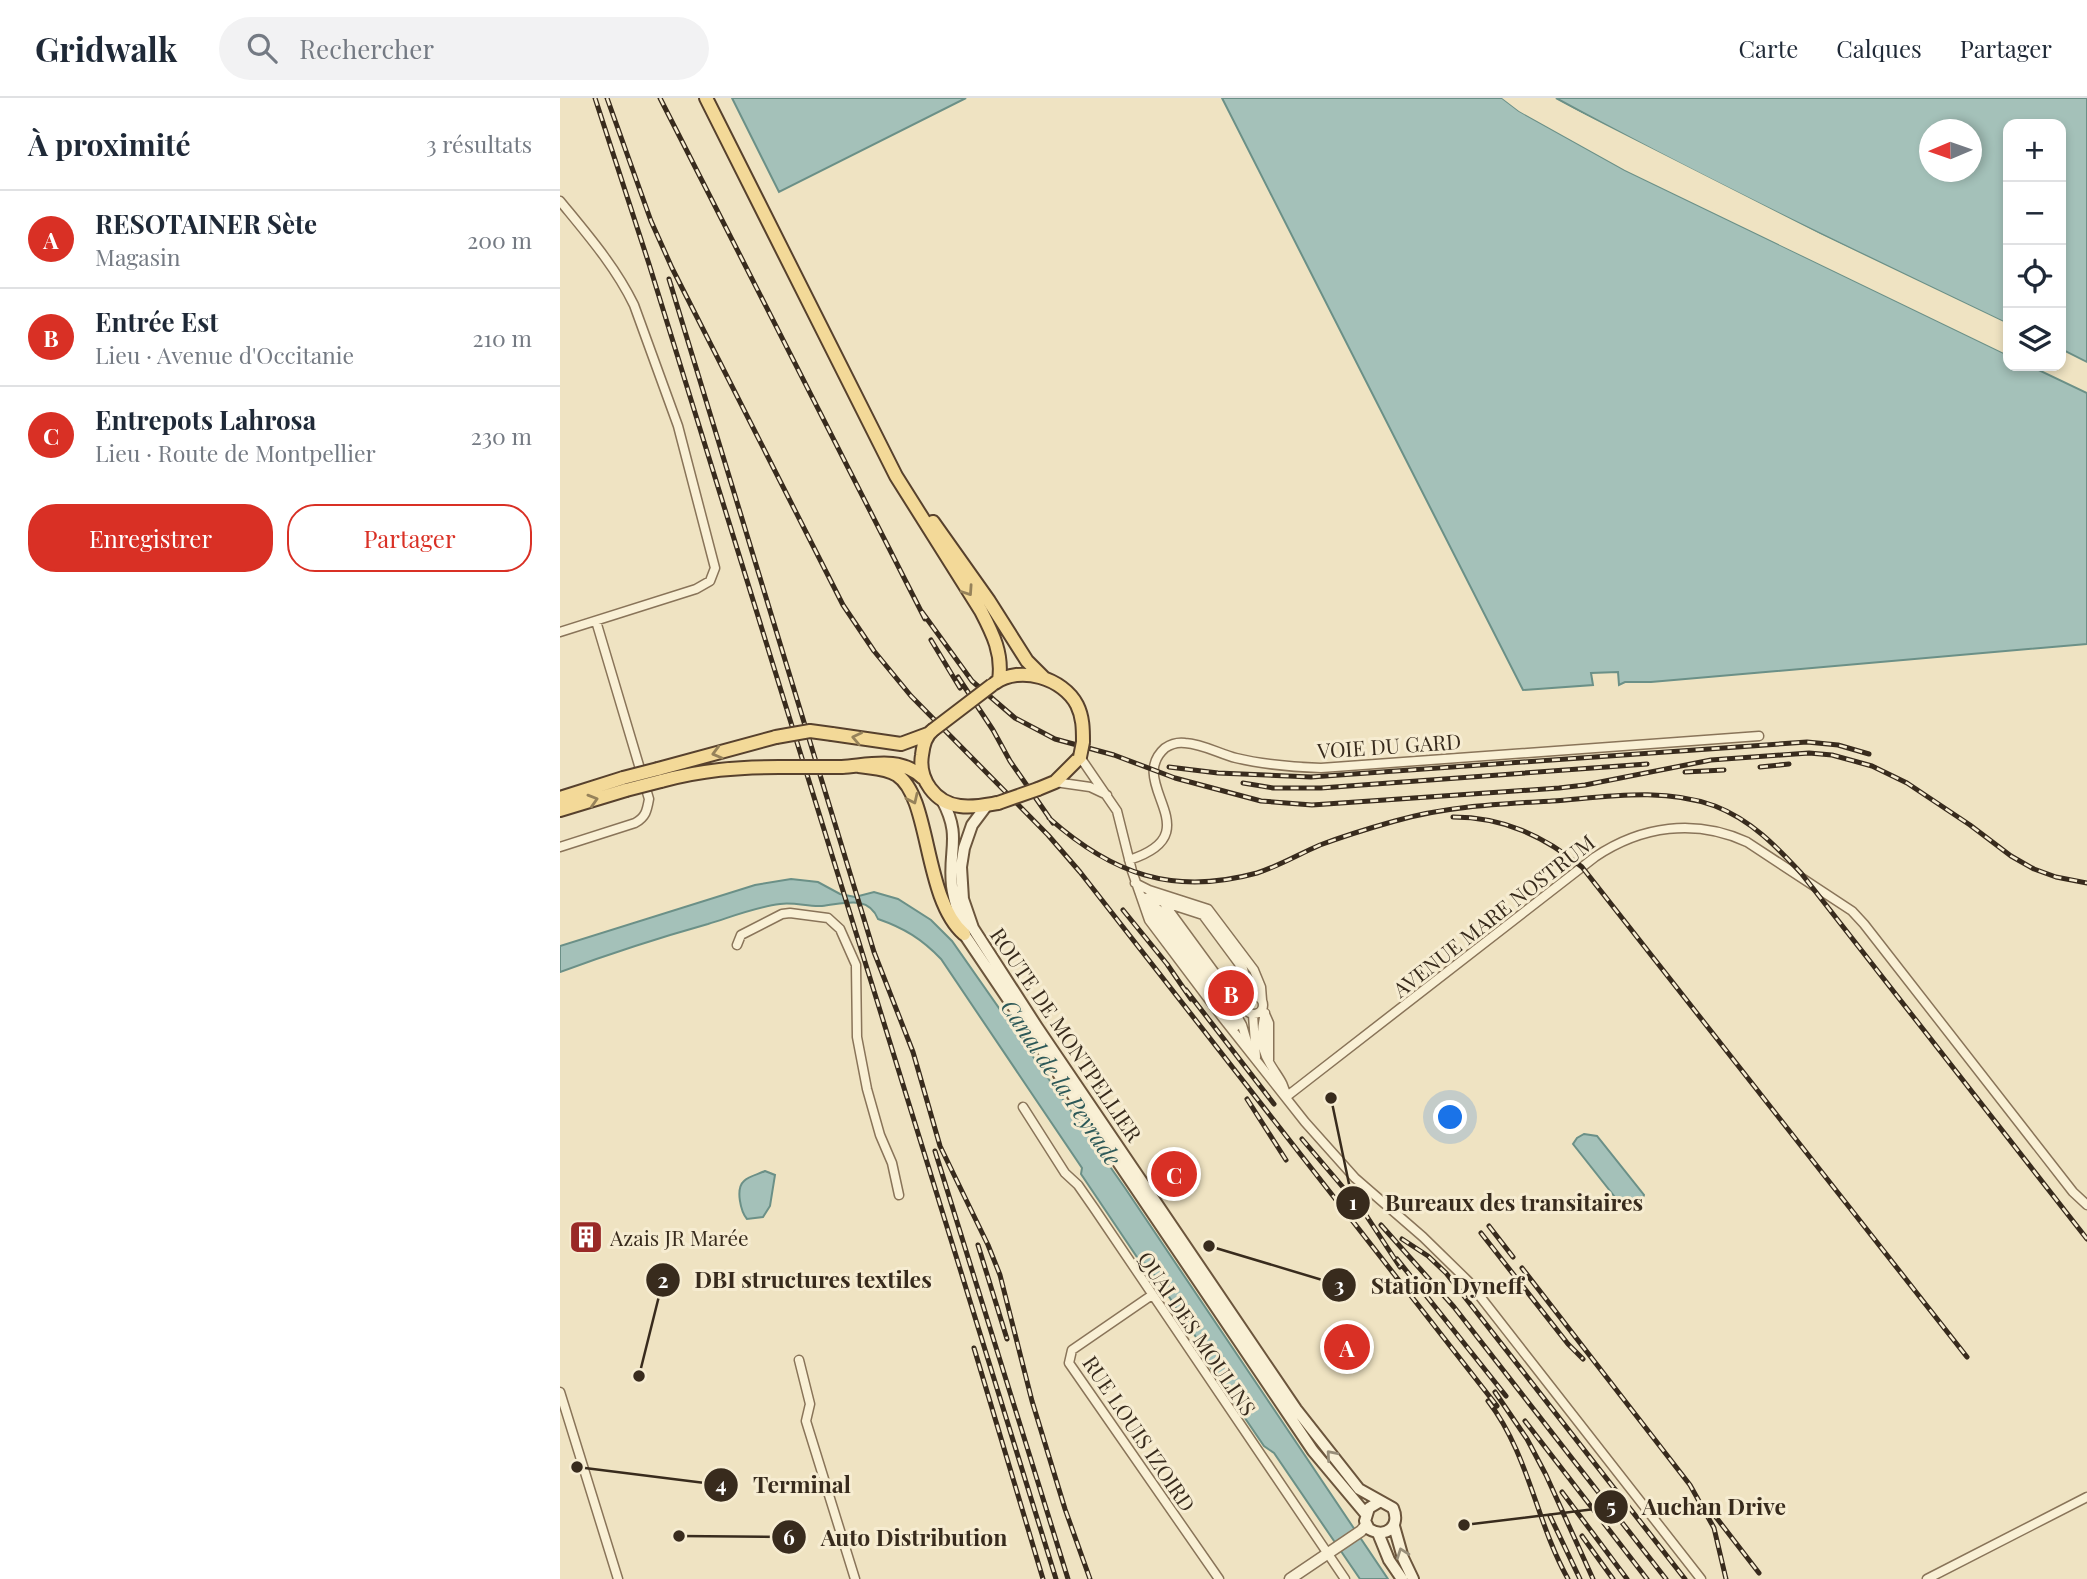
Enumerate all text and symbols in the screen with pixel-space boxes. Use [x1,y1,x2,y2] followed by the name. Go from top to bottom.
[219,17,709,80] search box
[35,26,177,70] text: Gridwalk
[243,29,281,67] icon: search
[299,31,434,66] text: Rechercher
[1739,32,1798,64] text: Carte
[1836,32,1922,64] text: Calques
[1960,32,2052,64] text: Partager
[1919,119,1982,182] north arrow
[2003,119,2066,371] map controls
[2003,119,2066,182] button: +
[28,124,191,164] text: À proximité
[426,128,532,159] text: 3 résultats
[2003,182,2066,245] button: −
[95,206,317,241] text: RESOTAINER Sète
[43,224,59,255] text: A
[467,224,532,255] text: 200 m
[95,241,181,272] text: Magasin
[2003,245,2066,308] button: locate
[95,304,218,339] text: Entrée Est
[2003,308,2066,371] button: layers
[43,322,59,353] text: B
[473,322,532,353] text: 210 m
[95,339,354,370] text: Lieu · Avenue d'Occitanie
[95,402,316,437] text: Entrepots Lahrosa
[43,420,59,451] text: C
[471,420,532,451] text: 230 m
[95,437,376,468] text: Lieu · Route de Montpellier
[28,504,273,572] button: Enregistrer
[287,504,532,572] button: Partager
[960,583,972,596] one-way arrow
[1315,726,1462,764] street label: VOIE DU GARD
[851,731,863,746] one-way arrow
[711,745,723,759] one-way arrow
[904,792,918,804] one-way arrow
[586,794,599,808] one-way arrow
[1386,827,1600,1003] street label: AVENUE MARE NOSTRUM
[985,922,1149,1147] street label: ROUTE DE MONTPELLIER
[1208,967,1254,1019] pin: B
[995,993,1129,1171] water label: Canal de la Peyrade
[1433,1100,1467,1134] your location
[1151,1148,1197,1200] pin: C
[1336,1181,1658,1225] callout: Bureaux des transitaires
[1385,1186,1643,1217] text: Bureaux des transitaires
[1349,1187,1357,1215] text: 1
[567,1218,605,1256] building icon: Azais JR Marée
[609,1223,749,1251] place label: Azais JR Marée
[1133,1245,1263,1421] street label: QUAI DES MOULINS
[645,1258,946,1302] callout: DBI structures textiles
[694,1263,932,1294] text: DBI structures textiles
[1322,1263,1537,1307] callout: Station Dyneff
[658,1265,669,1293] text: 2
[1371,1269,1525,1300] text: Station Dyneff
[1334,1270,1344,1298] text: 3
[1324,1321,1370,1373] pin: A
[1077,1350,1203,1516] street label: RUE LOUIS IZOIRD
[1327,1450,1339,1463] one-way arrow
[704,1463,865,1507] callout: Terminal
[753,1468,851,1499] text: Terminal
[715,1469,727,1497] text: 4
[1593,1485,1800,1529] callout: Auchan Drive
[1641,1490,1786,1521] text: Auchan Drive
[1606,1491,1616,1519] text: 5
[772,1515,1022,1559] callout: Auto Distribution
[820,1521,1007,1552] text: Auto Distribution
[783,1522,795,1550] text: 6
[1396,1548,1410,1560] one-way arrow

